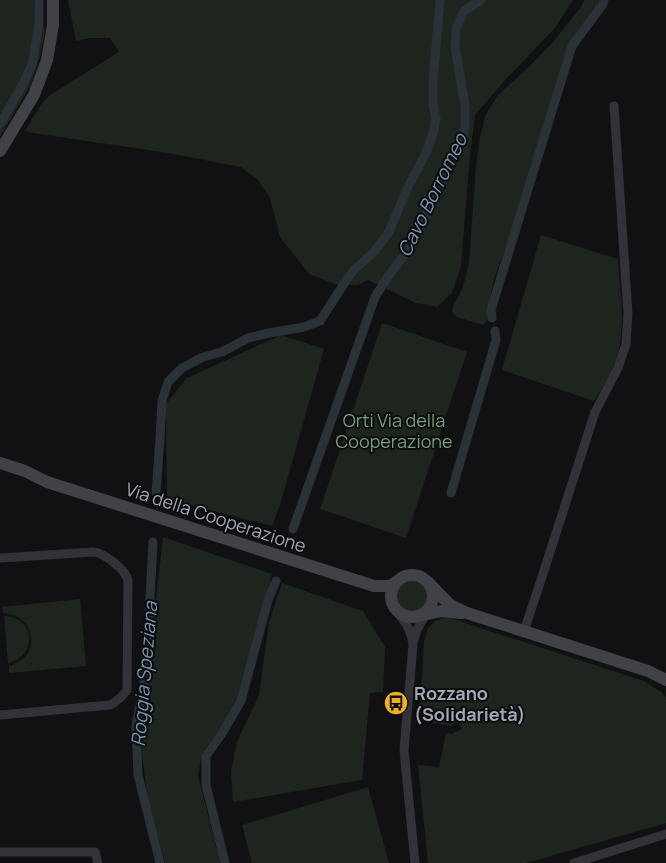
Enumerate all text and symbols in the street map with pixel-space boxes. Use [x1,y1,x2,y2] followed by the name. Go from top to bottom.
[391,127,474,261] water label: Cavo Borromeo
[335,408,453,453] park label: Orti Via della Cooperazione
[123,476,309,558] street label: Via della Cooperazione
[125,599,163,748] water label: Roggia Speziana
[414,681,526,726] place label: Rozzano (Solidarietà)
[383,690,409,716] bus stop icon: Rozzano (Solidarietà)

